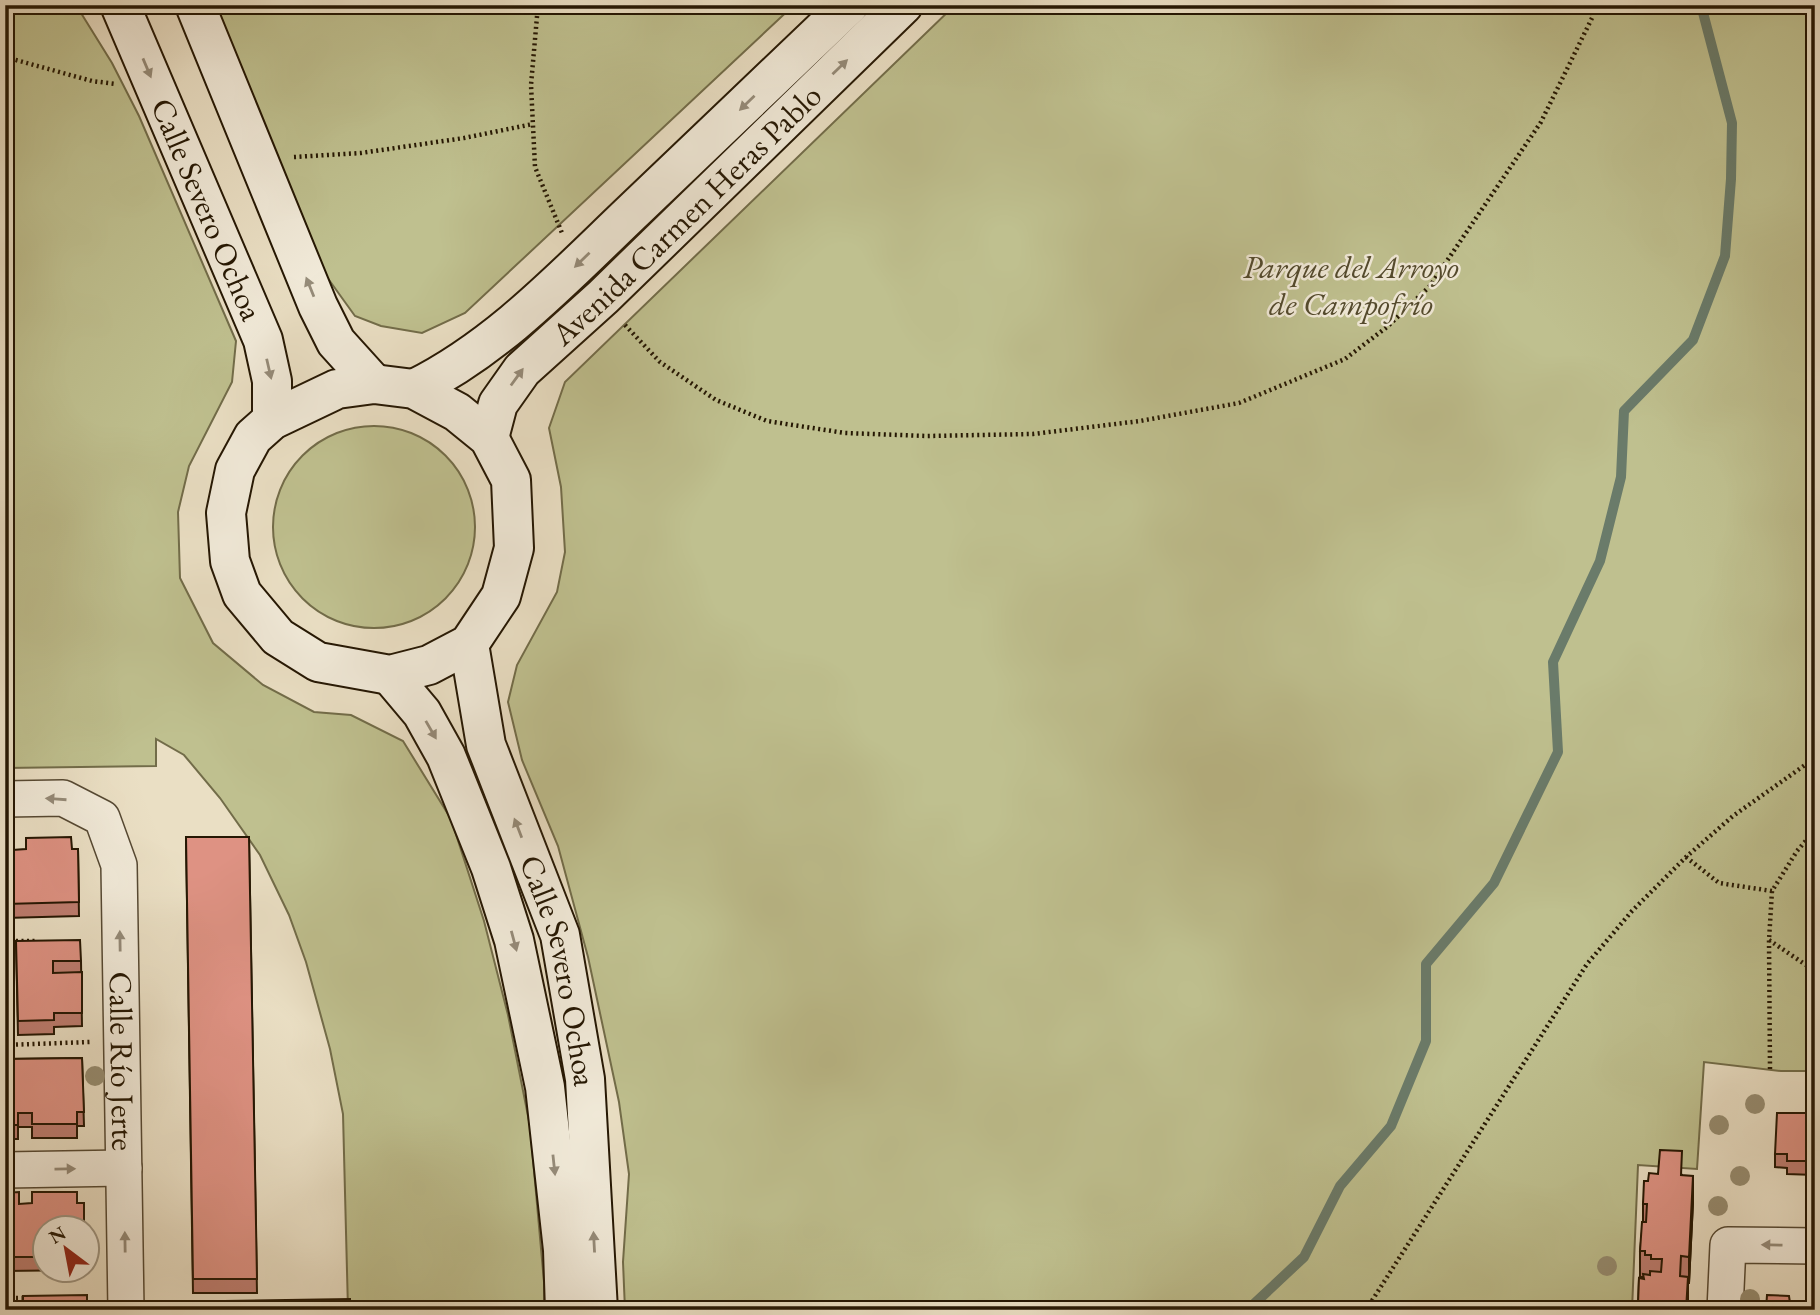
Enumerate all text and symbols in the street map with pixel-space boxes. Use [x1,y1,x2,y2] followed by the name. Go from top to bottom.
[141,58,153,78] one-way arrow
[831,59,848,76] one-way arrow
[542,75,830,355] street label: Avenida Carmen Heras Pablo
[141,92,273,327] street label: Calle Severo Ochoa
[738,95,755,112] one-way arrow
[1243,246,1459,325] park label: Parque del Arroyo de Campofrío
[574,252,591,268] one-way arrow
[304,277,315,298] one-way arrow
[264,358,275,380] one-way arrow
[510,368,524,387] one-way arrow
[425,720,437,739] one-way arrow
[45,793,67,804] one-way arrow
[513,818,524,839] one-way arrow
[510,849,606,1088] street label: Calle Severo Ochoa
[115,929,126,951] one-way arrow
[509,930,520,952] one-way arrow
[100,971,144,1151] street label: Calle Río Jerte
[548,1154,559,1176] one-way arrow
[54,1163,76,1175] one-way arrow
[32,1214,102,1284] north arrow
[44,1220,71,1250] text: N
[119,1230,131,1252] one-way arrow
[589,1230,600,1252] one-way arrow
[1760,1240,1782,1251] one-way arrow

